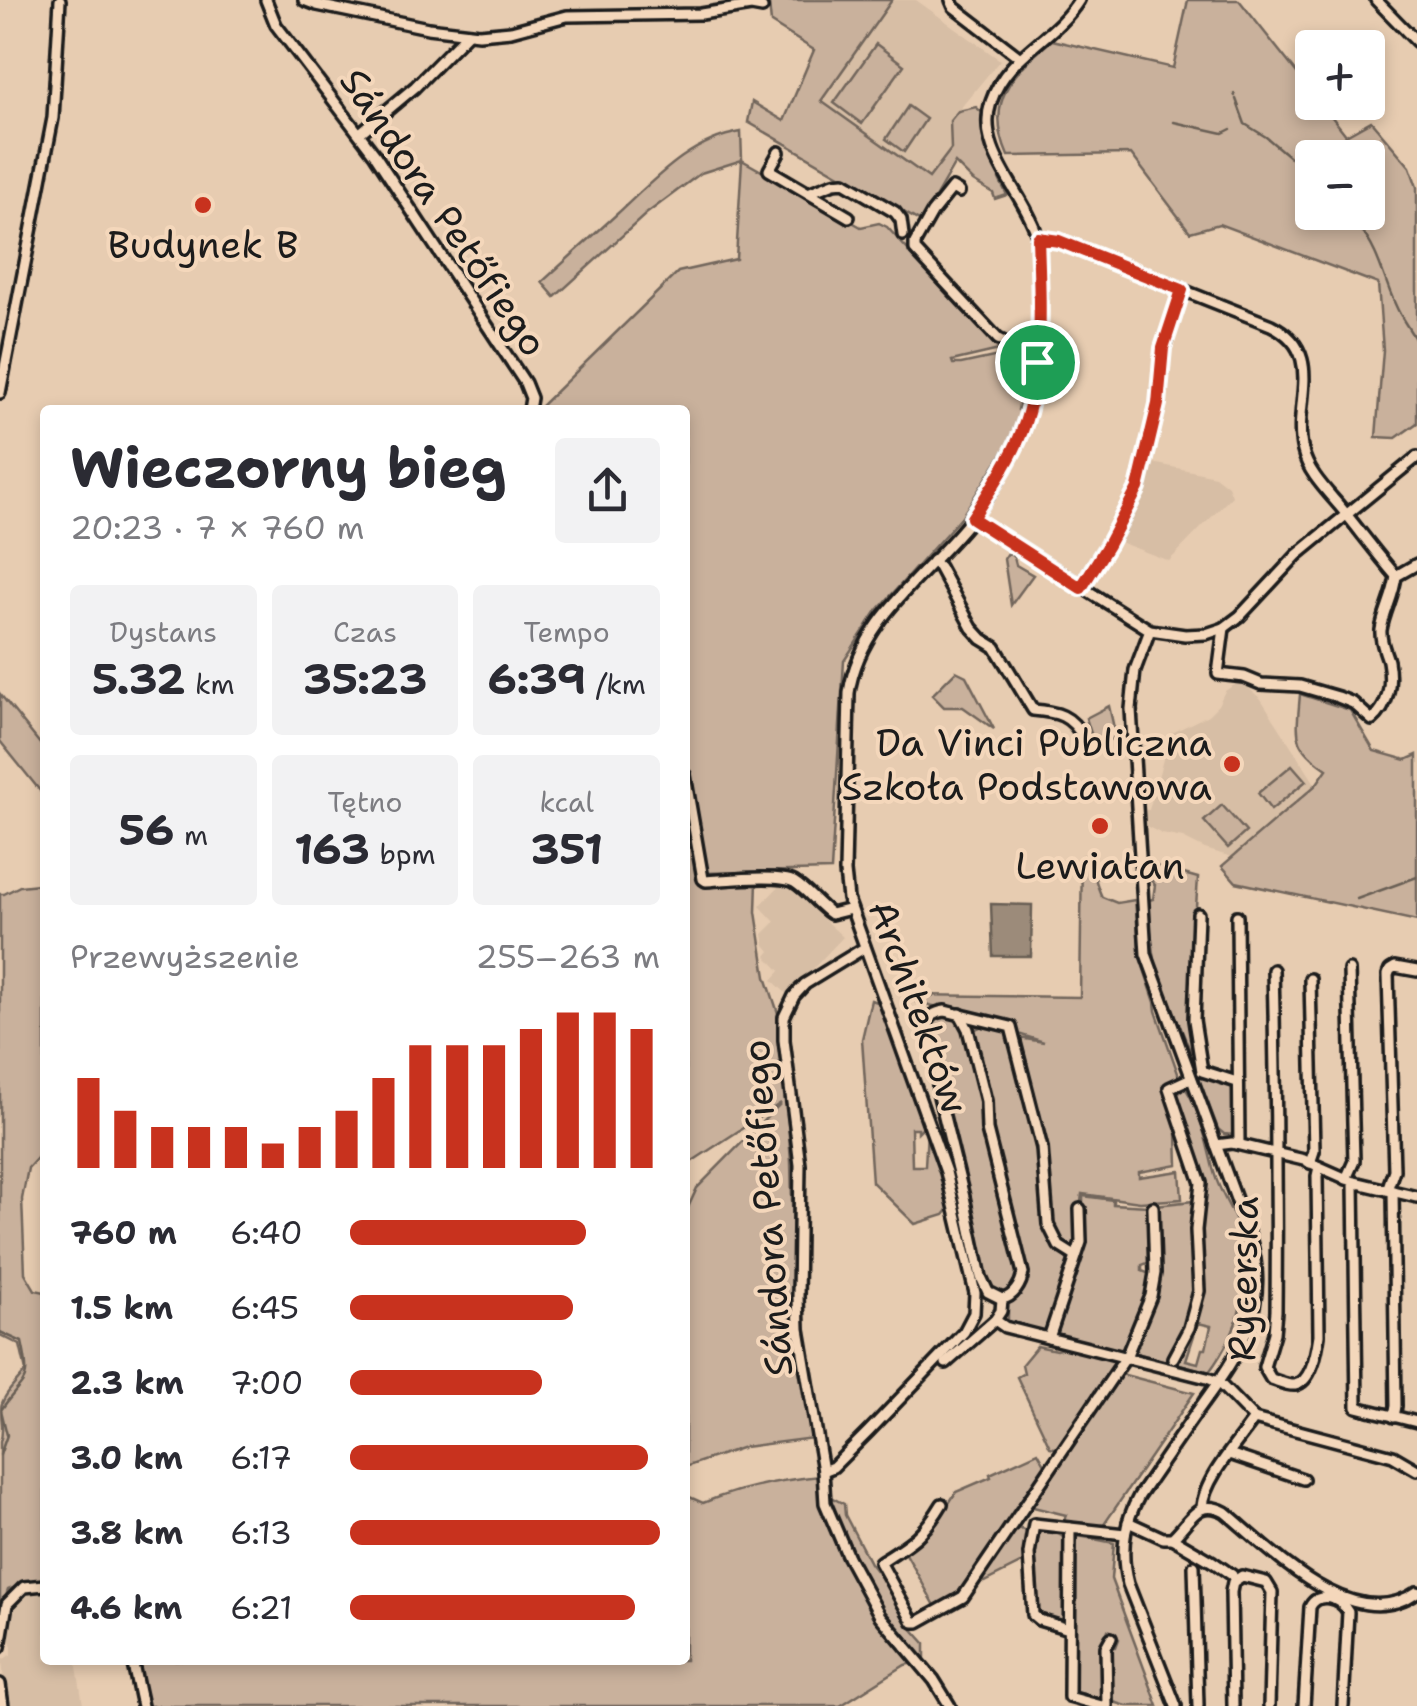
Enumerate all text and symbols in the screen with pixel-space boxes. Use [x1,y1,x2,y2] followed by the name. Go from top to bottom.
[1295,30,1385,230] map controls
[1295,30,1385,120] button: +
[329,58,559,366] street label: Sándora Petőfiego
[1295,140,1385,230] button: −
[192,194,214,216] marker: Budynek B
[108,219,298,270] place label: Budynek B
[995,320,1080,405] pin
[1010,335,1065,390] icon: arrive
[70,431,506,505] text: Wieczorny bieg
[555,438,660,543] button: share
[70,506,364,549] text: 20:23 · 7 × 760 m
[110,613,217,651] text: Dystans
[333,613,397,651] text: Czas
[524,613,610,651] text: Tempo
[92,651,185,707] text: 5.32
[303,651,427,707] text: 35:23
[488,651,586,707] text: 6:39
[185,665,235,703] text: km
[586,665,646,703] text: /km
[841,717,1212,812] place label: Da Vinci Publiczna Szkoła Podstawowa
[1221,753,1243,775] marker: Da Vinci Publiczna Szkoła Podstawowa
[327,783,403,821] text: Tętno
[539,783,594,821] text: kcal
[119,802,174,858] text: 56
[1089,815,1111,837] marker: Lewiatan
[174,816,208,854] text: m
[294,821,370,877] text: 163
[530,821,603,877] text: 351
[370,835,436,873] text: bpm
[1015,840,1185,891] place label: Lewiatan
[857,893,981,1121] street label: Architektów
[70,935,300,978] text: Przewyższenie
[475,935,660,978] text: 255–263 m
[730,1038,804,1378] street label: Sándora Petőfiego
[1216,1196,1270,1362] street label: Rycerska
[70,1211,177,1254] text: 760 m
[230,1211,303,1254] text: 6:40
[70,1286,173,1329] text: 1.5 km
[230,1286,299,1329] text: 6:45
[70,1361,184,1404] text: 2.3 km
[230,1361,303,1404] text: 7:00
[70,1436,183,1479] text: 3.0 km
[230,1436,292,1479] text: 6:17
[70,1511,183,1554] text: 3.8 km
[230,1511,292,1554] text: 6:13
[70,1586,182,1629] text: 4.6 km
[230,1586,293,1629] text: 6:21

